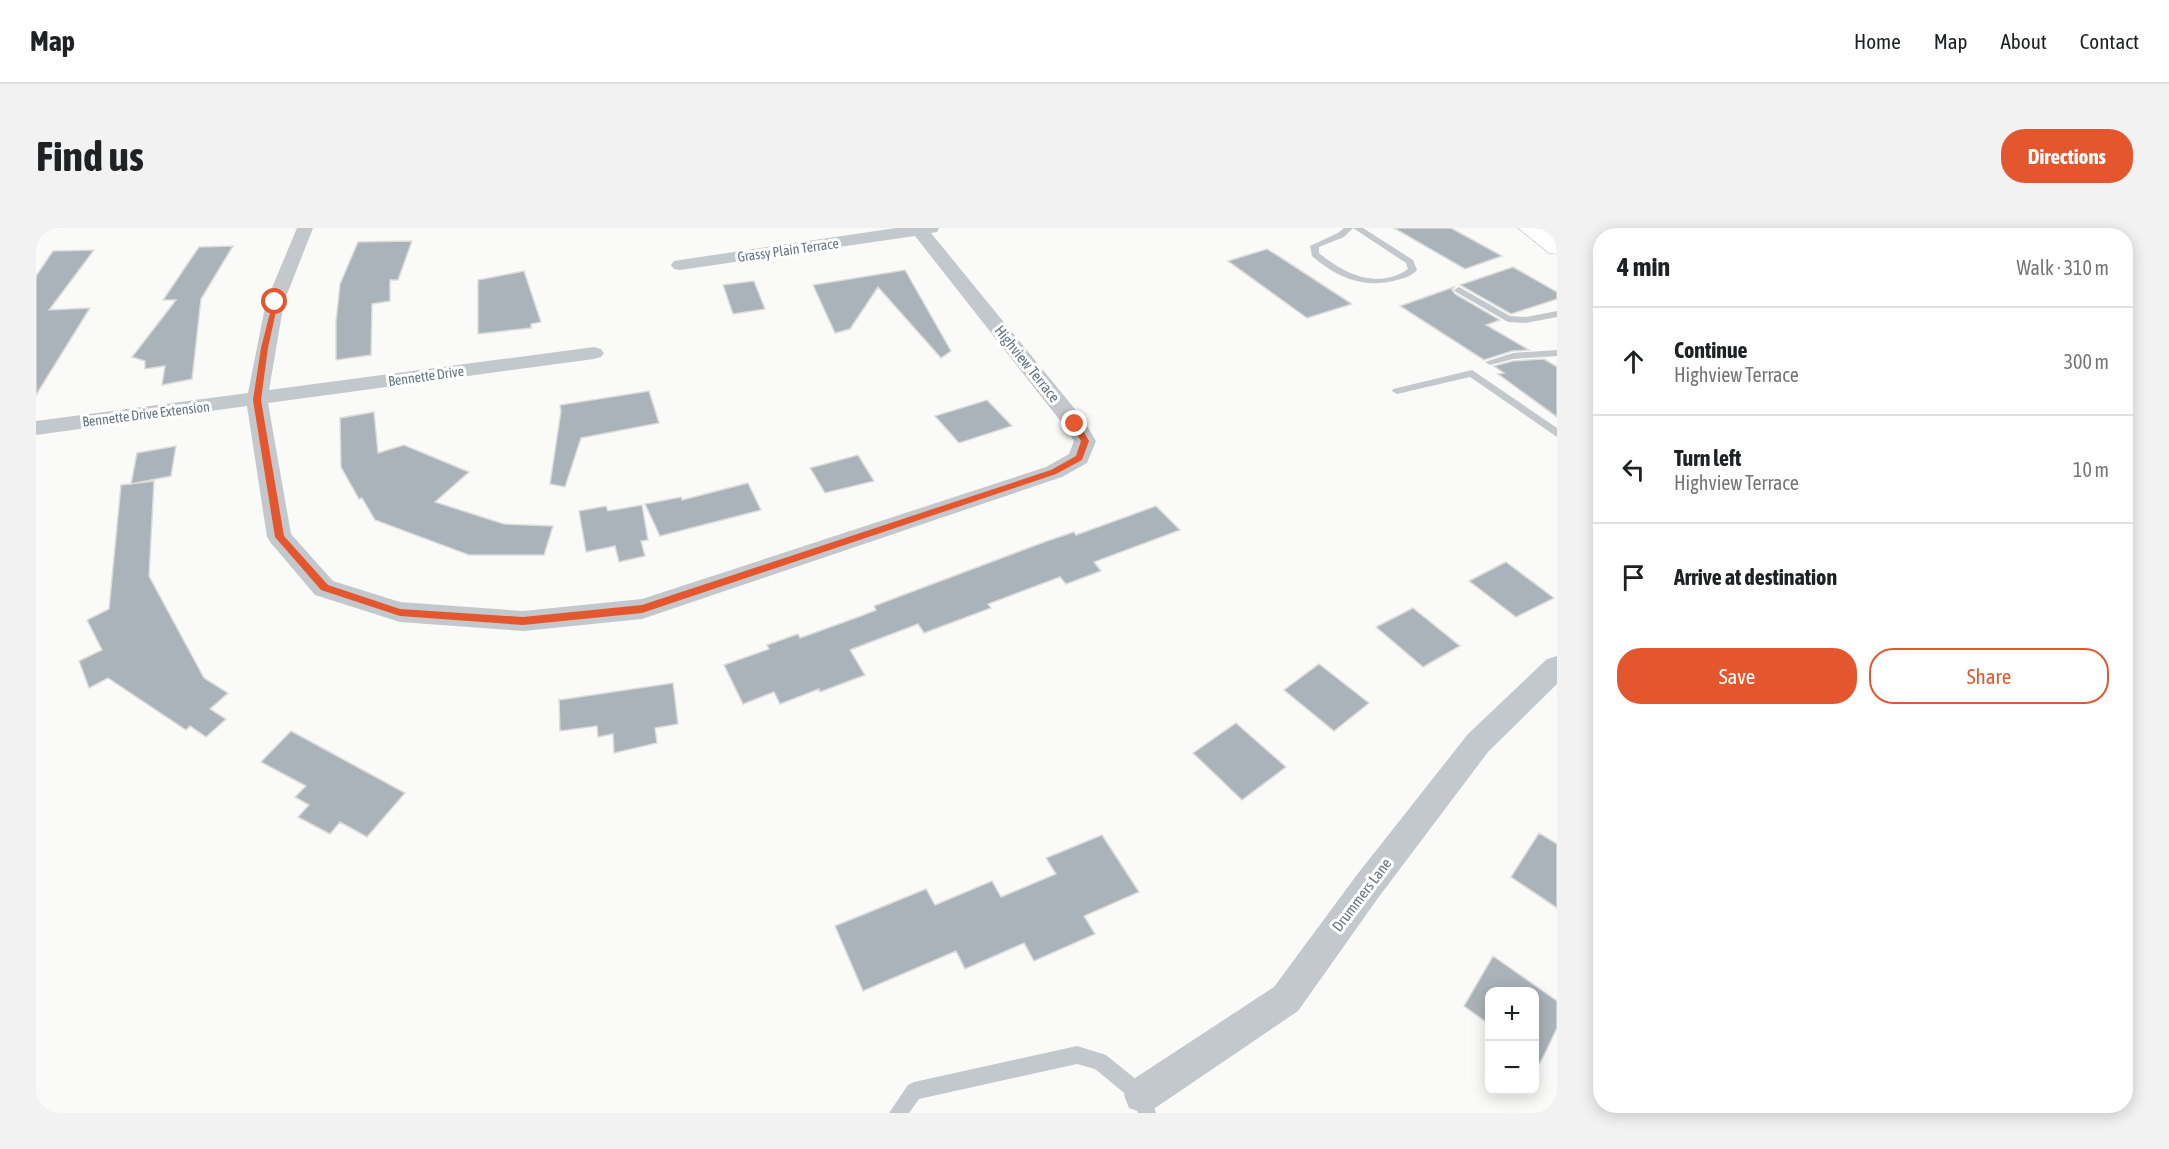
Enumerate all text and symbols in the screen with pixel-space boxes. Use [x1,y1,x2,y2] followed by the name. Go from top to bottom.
[30,25,75,57] text: Map
[1854,29,1901,53] text: Home
[1934,29,1968,53] text: Map
[2001,29,2047,53] text: About
[2080,29,2139,53] text: Contact
[2001,129,2133,183] button: Directions
[36,132,144,180] text: Find us
[736,235,840,265] street label: Grassy Plain Terrace
[1617,252,1670,282] text: 4 min
[2017,256,2109,279] text: Walk · 310 m
[261,288,287,314] route start
[991,322,1064,406] street label: Highview Terrace
[1674,337,1748,363] text: Continue
[1617,345,1650,378] icon: ahead
[2064,350,2109,373] text: 300 m
[387,363,465,389] street label: Bennette Drive
[1674,363,1799,386] text: Highview Terrace
[81,398,211,430] street label: Bennette Drive Extension
[1061,410,1087,436] route end
[1674,445,1741,471] text: Turn left
[1617,453,1650,486] icon: left
[2073,458,2109,481] text: 10 m
[1674,471,1799,494] text: Highview Terrace
[1617,561,1650,594] icon: arrive
[1674,564,1837,590] text: Arrive at destination
[1617,648,1857,704] button: Save
[1869,648,2109,704] button: Share
[1329,855,1395,935] street label: Drummers Lane
[1485,987,1539,1095] map controls
[1485,987,1539,1041] button: +
[1485,1041,1539,1095] button: −

